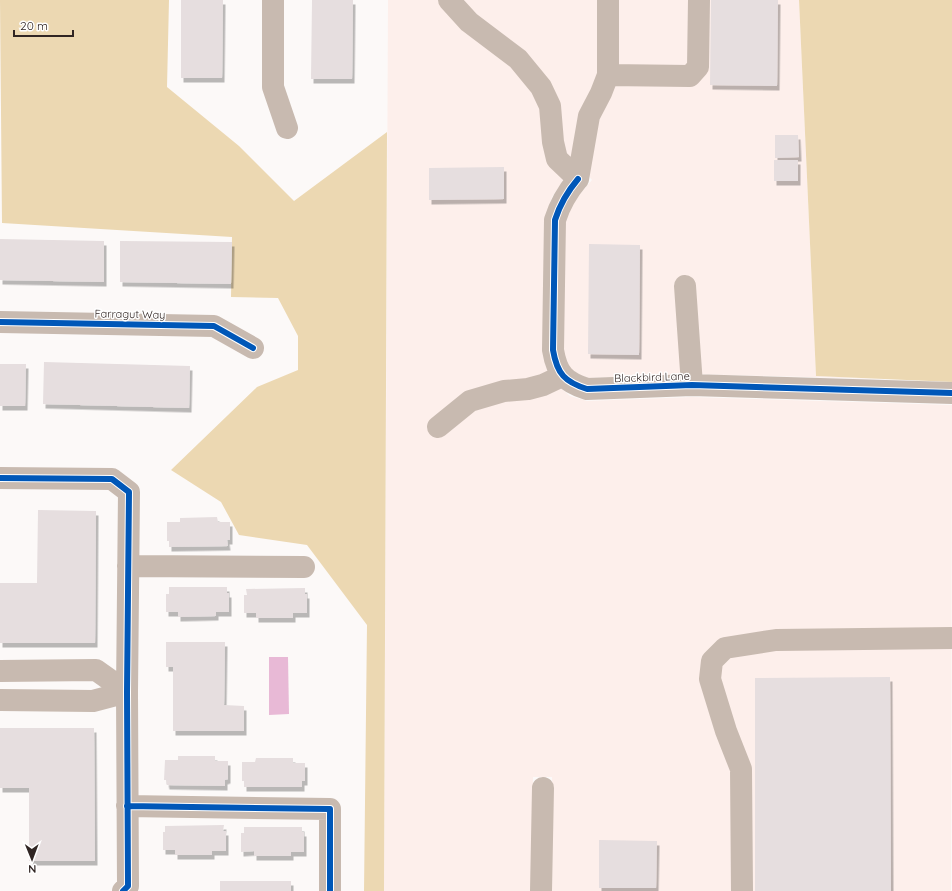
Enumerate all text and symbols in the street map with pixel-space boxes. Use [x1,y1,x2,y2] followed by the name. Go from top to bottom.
[14,12,73,38] scale bar
[20,18,48,33] text: 20 m
[94,306,166,322] street label: Farragut Way
[614,369,690,385] street label: Blackbird Lane
[12,839,52,879] north arrow
[28,862,36,876] text: N

